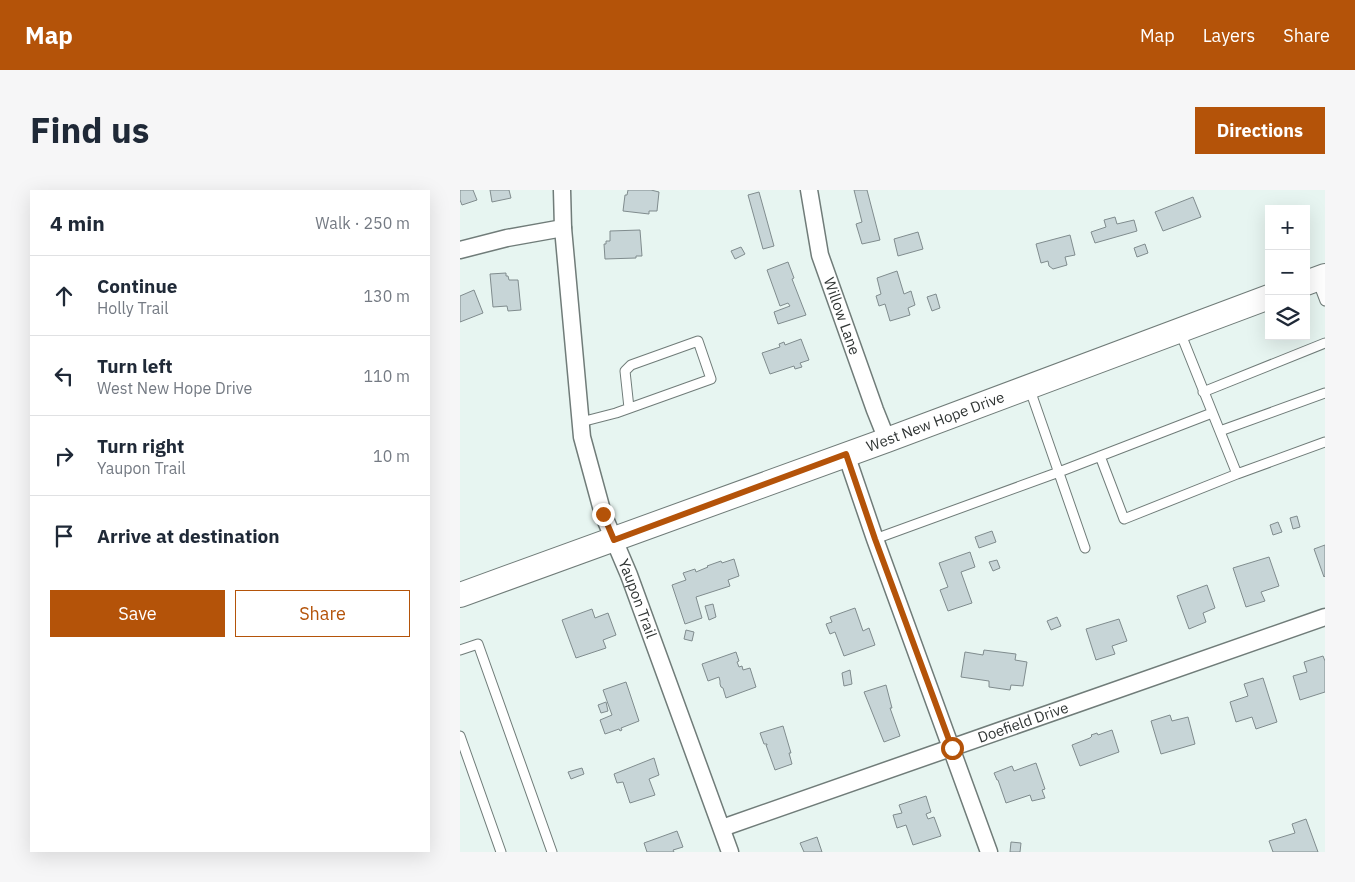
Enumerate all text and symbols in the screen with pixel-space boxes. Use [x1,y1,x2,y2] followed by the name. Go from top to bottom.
[25,19,73,51] text: Map
[1140,24,1175,47] text: Map
[1203,24,1255,47] text: Layers
[1283,24,1330,47] text: Share
[30,107,149,153] text: Find us
[1195,107,1325,154] button: Directions
[1265,205,1310,340] map controls
[1265,205,1310,250] button: +
[50,209,105,237] text: 4 min
[315,213,410,233] text: Walk · 250 m
[1265,250,1310,295] button: −
[97,274,177,298] text: Continue
[820,275,865,357] street label: Willow Lane
[50,282,78,310] icon: ahead
[363,286,410,306] text: 130 m
[1265,295,1310,340] button: layers
[97,298,169,318] text: Holly Trail
[97,354,173,378] text: Turn left
[50,362,78,390] icon: left
[363,366,410,386] text: 110 m
[97,378,252,398] text: West New Hope Drive
[864,387,1007,456] street label: West New Hope Drive
[97,434,184,458] text: Turn right
[50,442,78,470] icon: right
[373,446,410,466] text: 10 m
[97,458,186,478] text: Yaupon Trail
[592,503,615,526] route end
[50,522,78,550] icon: arrive
[97,524,280,548] text: Arrive at destination
[614,556,661,641] street label: Yaupon Trail
[50,590,225,637] button: Save
[235,590,410,637] button: Share
[975,698,1071,747] street label: Doefield Drive
[941,737,964,760] route start

